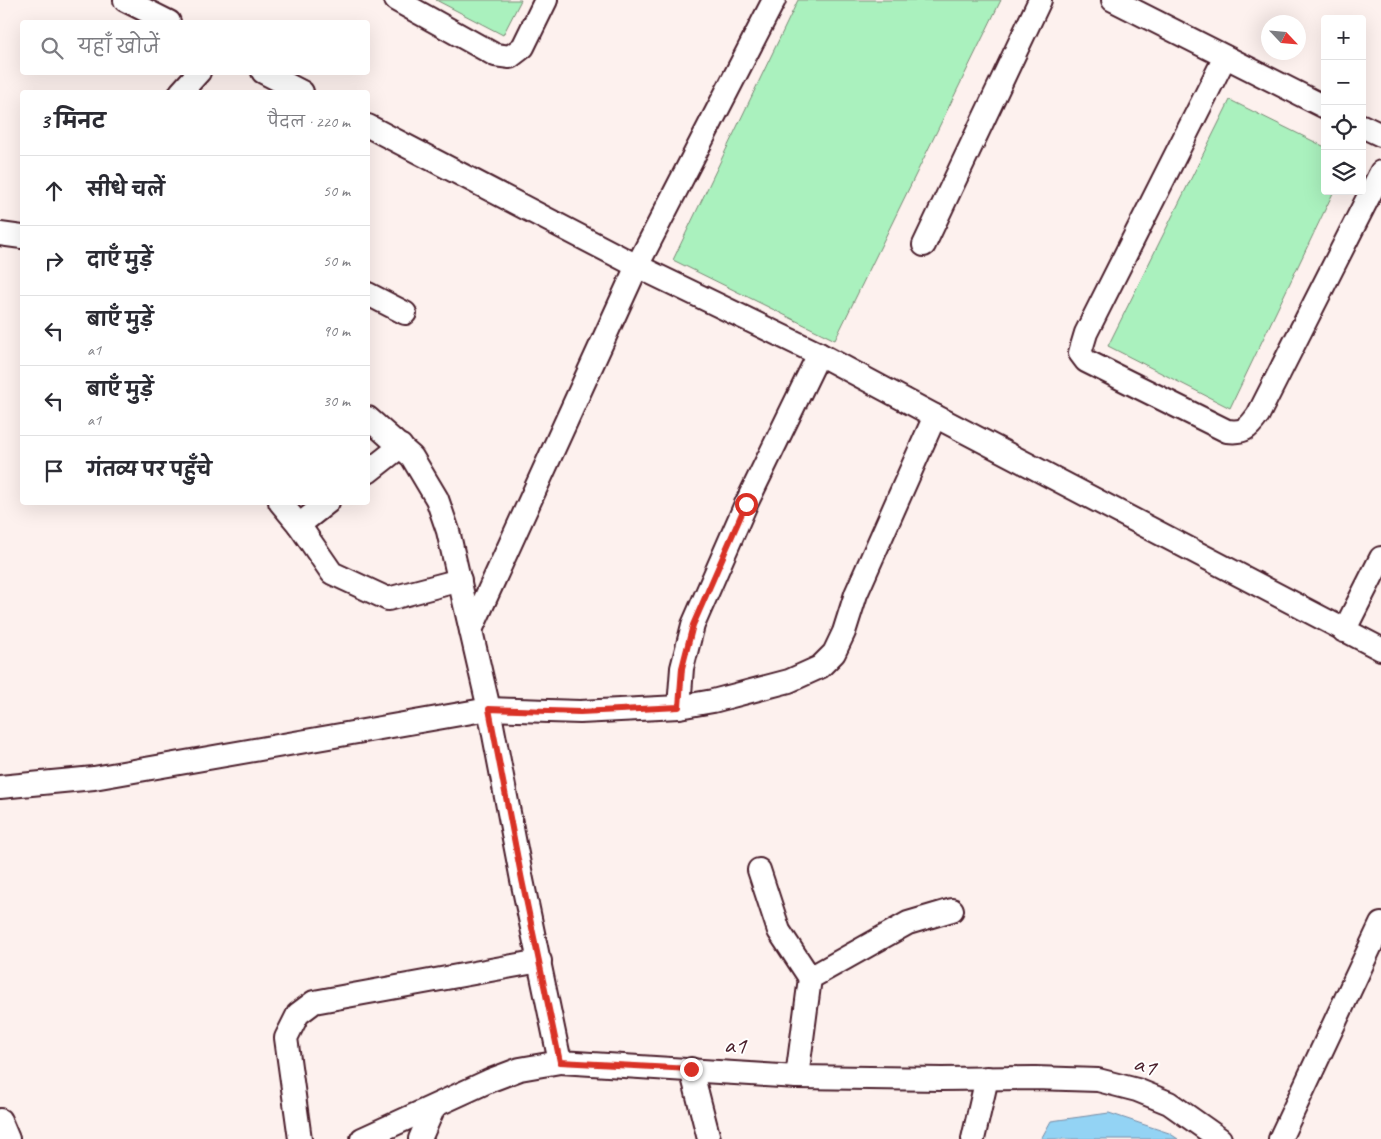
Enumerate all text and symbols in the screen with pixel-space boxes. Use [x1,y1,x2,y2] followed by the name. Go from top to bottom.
[1261,15,1306,60] north arrow
[1321,15,1366,195] map controls
[1321,15,1366,60] button: +
[20,20,370,75] search box
[38,34,66,62] icon: search
[78,35,159,59] text: यहाँ खोजें
[1321,60,1366,105] button: −
[1321,105,1366,150] button: locate
[40,108,106,134] text: 3 मिनट
[268,112,350,132] text: पैदल · 220 m
[1321,150,1366,195] button: layers
[40,177,68,205] icon: ahead
[87,178,165,202] text: सीधे चलें
[323,181,350,201] text: 50 m
[40,247,68,275] icon: right
[87,248,153,272] text: दाएँ मुड़ें
[323,251,350,271] text: 50 m
[87,308,153,332] text: बाएँ मुड़ें
[40,317,68,345] icon: left
[323,321,350,341] text: 90 m
[87,340,101,360] text: a1
[87,378,153,402] text: बाएँ मुड़ें
[40,387,68,415] icon: left
[323,391,350,411] text: 30 m
[87,410,101,430] text: a1
[40,457,68,485] icon: arrive
[87,458,212,482] text: गंतव्य पर पहुँचे
[735,493,758,516] route start
[723,1028,749,1062] street label: a1
[1129,1046,1162,1084] street label: a1
[680,1058,703,1081] route end

